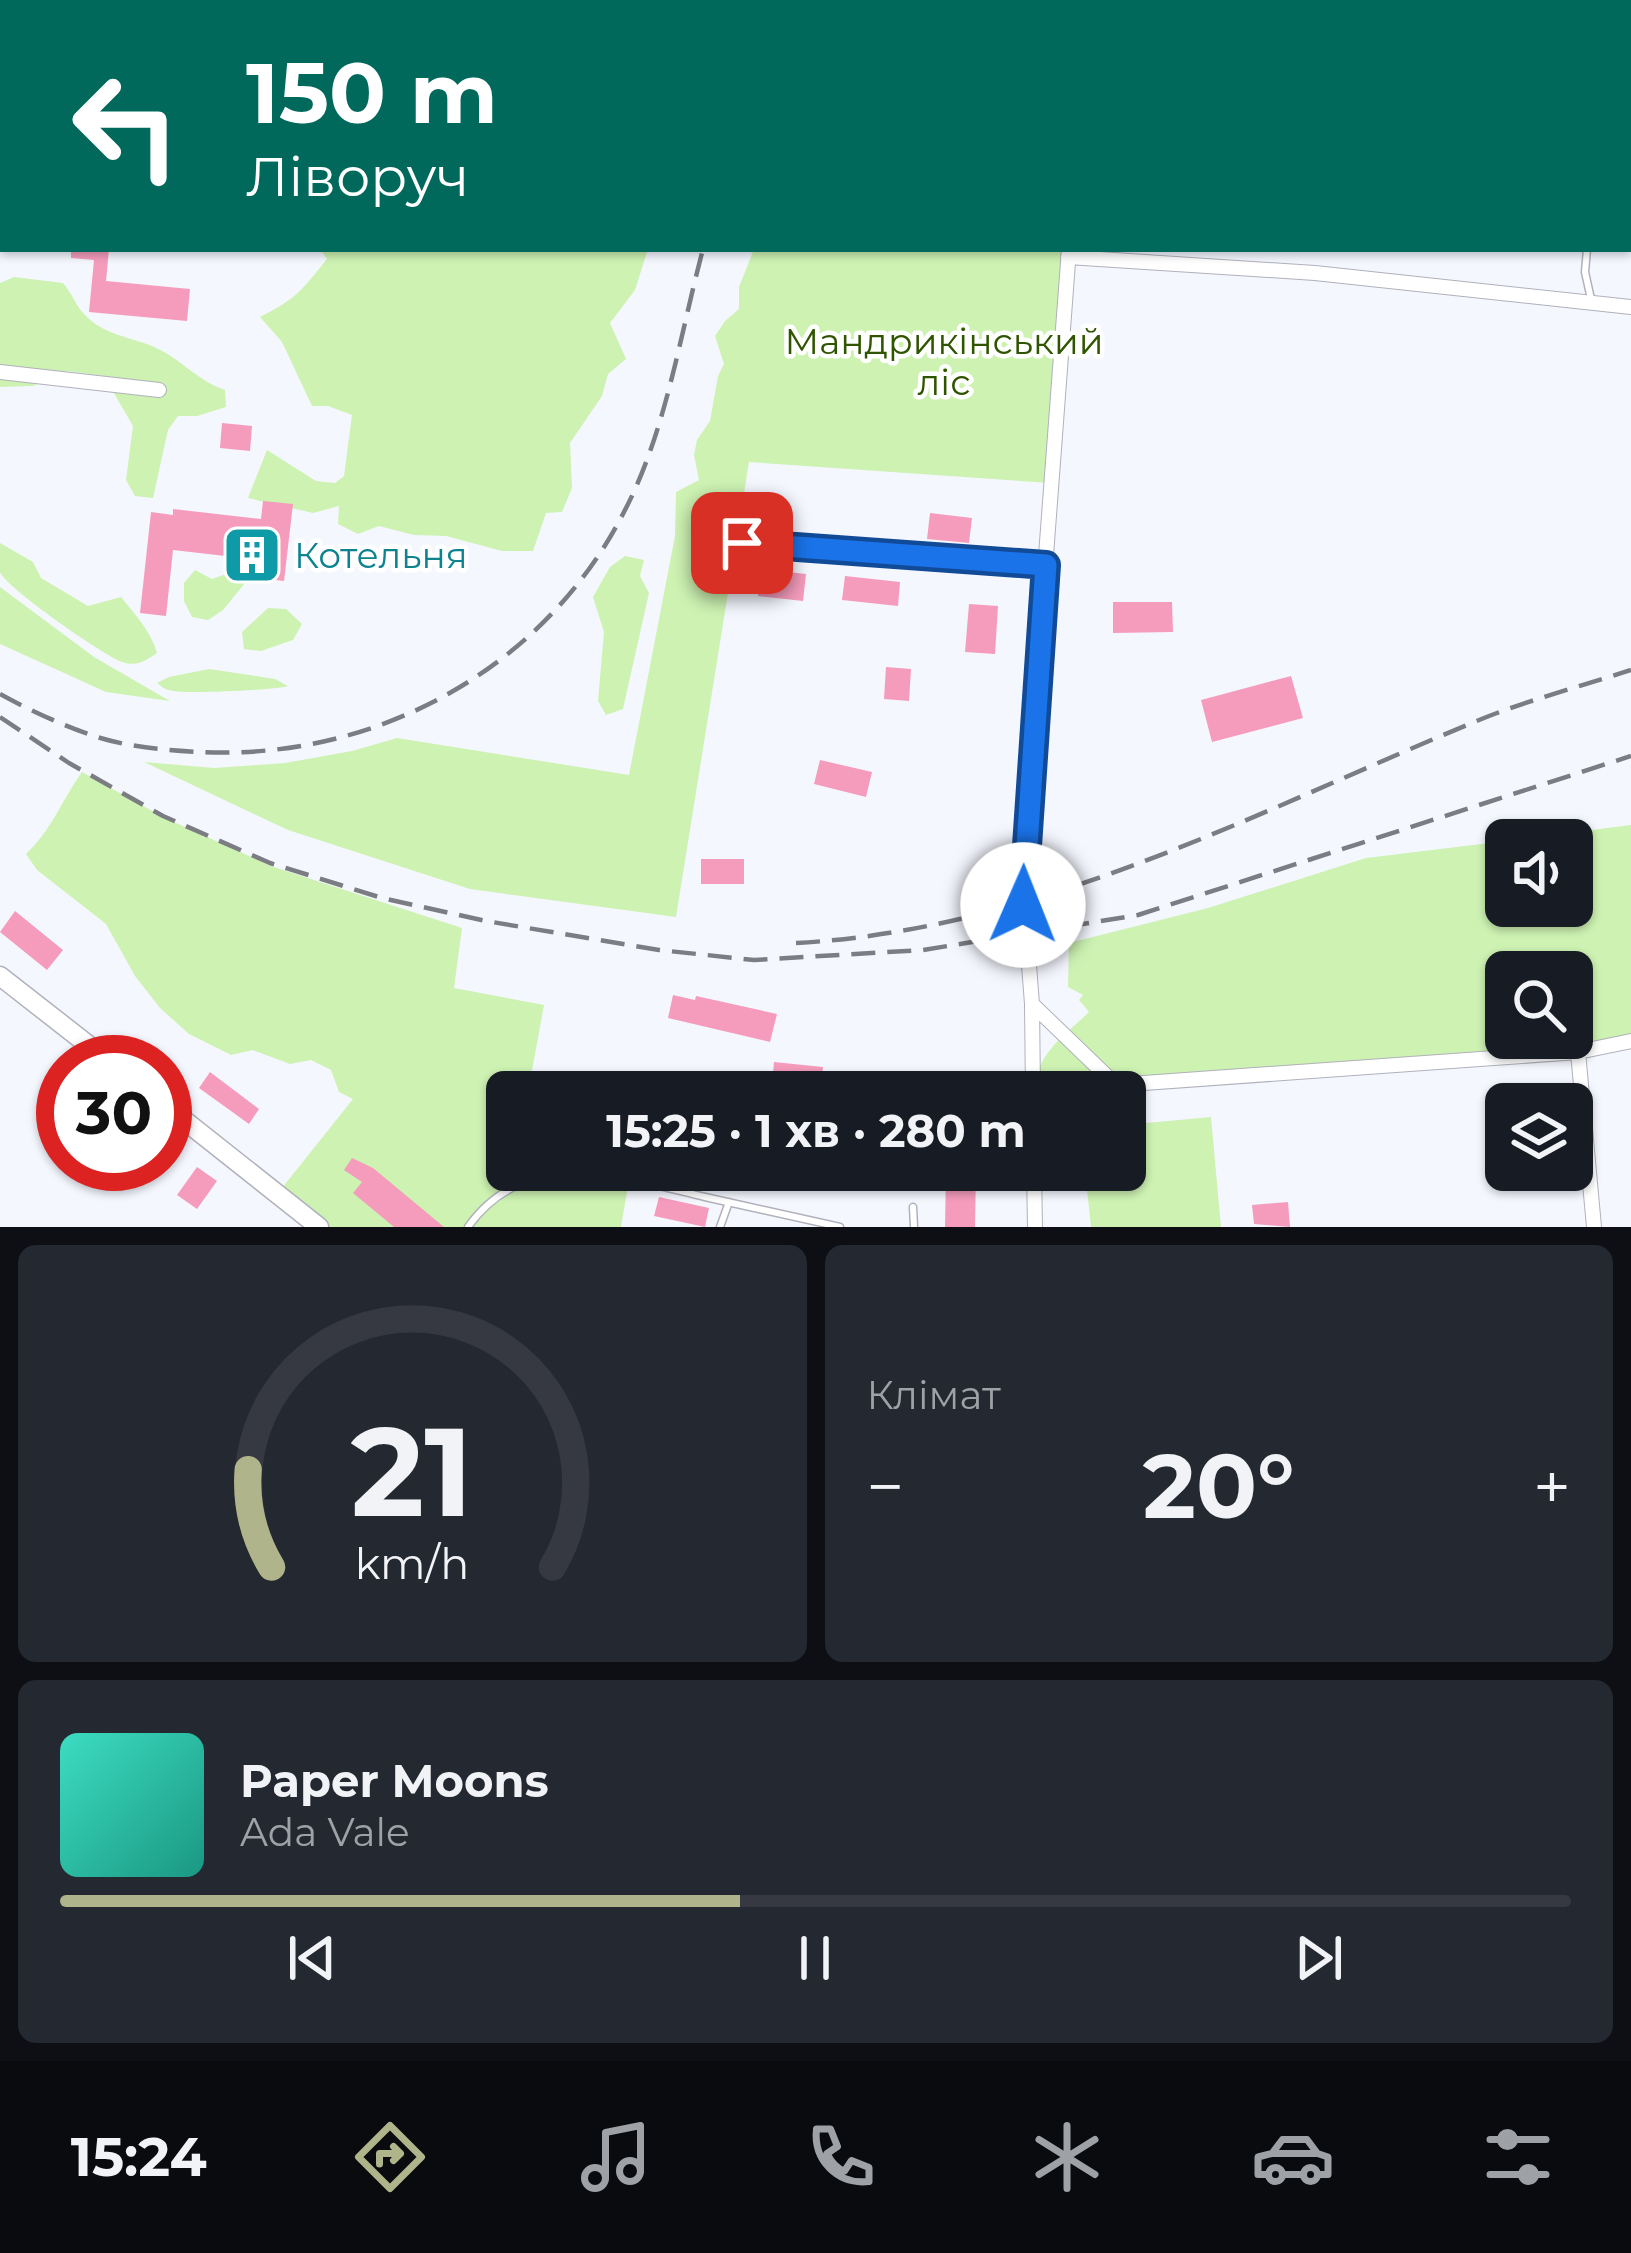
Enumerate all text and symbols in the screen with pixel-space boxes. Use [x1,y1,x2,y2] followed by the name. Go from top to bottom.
[246,42,498,144] text: 150 m
[48,48,204,204] icon: left
[246,144,469,210] text: Ліворуч
[785,319,1103,404] park label: Мандрикінський ліс
[691,492,793,594] pin
[709,510,775,576] icon: arrive
[221,524,283,586] building icon: Котельня
[294,533,468,577] place label: Котельня
[1485,819,1593,1191] map controls
[1485,819,1593,927] button: sound
[960,842,1086,968] position arrow
[1485,951,1593,1059] button: search
[36,1035,192,1191] speed limit sign: 30
[1485,1083,1593,1191] button: layers
[606,1103,1026,1158] text: 15:25 · 1 хв · 280 m
[867,1371,1001,1419] text: Клімат
[351,1395,474,1547] text: 21
[1143,1431,1295,1541] text: 20°
[867,1446,904,1527] text: −
[1533,1446,1571,1527] text: +
[355,1536,469,1589] text: km/h
[240,1753,549,1808] text: Paper Moons
[240,1808,410,1856] text: Ada Vale
[279,1925,345,1991] icon: previous
[782,1925,848,1991] icon: pause
[1286,1925,1352,1991] icon: next
[348,2115,432,2199] icon: directions
[574,2115,658,2199] icon: music
[799,2115,883,2199] icon: phone
[1025,2115,1109,2199] icon: climate
[1251,2115,1335,2199] icon: car
[1476,2115,1560,2199] icon: filters
[71,2124,207,2190] text: 15:24

